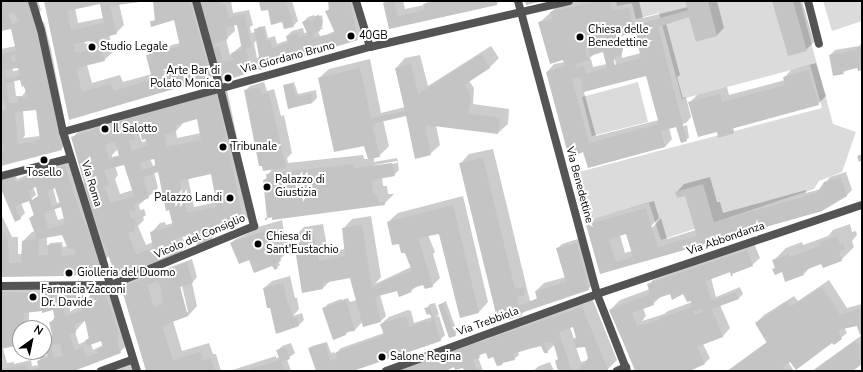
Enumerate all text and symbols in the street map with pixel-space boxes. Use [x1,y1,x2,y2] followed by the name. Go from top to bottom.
[588,24,649,50] place label: Chiesa delle Benedettine
[359,29,388,43] place label: 40GB
[346,31,356,41] marker: 40GB
[575,32,585,42] marker: Chiesa delle Benedettine
[240,39,336,77] street label: Via Giordano Bruno
[100,40,168,54] place label: Studio Legale
[87,42,97,52] marker: Studio Legale
[150,65,220,91] place label: Arte Bar di Polato Monica
[223,73,233,83] marker: Arte Bar di Polato Monica
[113,122,157,136] place label: Il Salotto
[100,124,110,134] marker: Il Salotto
[231,140,277,154] place label: Tribunale
[218,142,228,152] marker: Tribunale
[562,145,596,225] street label: Via Benedettine
[39,155,49,165] marker: Tosello
[78,159,104,209] street label: Via Roma
[26,166,62,180] place label: Tosello
[275,174,325,200] place label: Palazzo di Giustizia
[262,182,272,192] marker: Palazzo di Giustizia
[154,191,222,205] place label: Palazzo Landi
[225,193,235,203] marker: Palazzo Landi
[153,212,247,262] street label: Vicolo del Consiglio
[685,220,767,258] street label: Via Abbondanza
[266,231,339,257] place label: Chiesa di Sant'Eustachio
[253,239,263,249] marker: Chiesa di Sant'Eustachio
[77,266,175,280] place label: Giolleria del Duomo
[64,268,74,278] marker: Giolleria del Duomo
[41,284,125,310] place label: Farmacia Zacconi Dr. Davide
[28,292,38,302] marker: Farmacia Zacconi Dr. Davide
[455,305,521,339] street label: Via Trebbiola
[12,320,52,360] north arrow
[31,322,46,339] text: N
[390,350,461,364] place label: Salone Regina
[377,352,387,362] marker: Salone Regina

